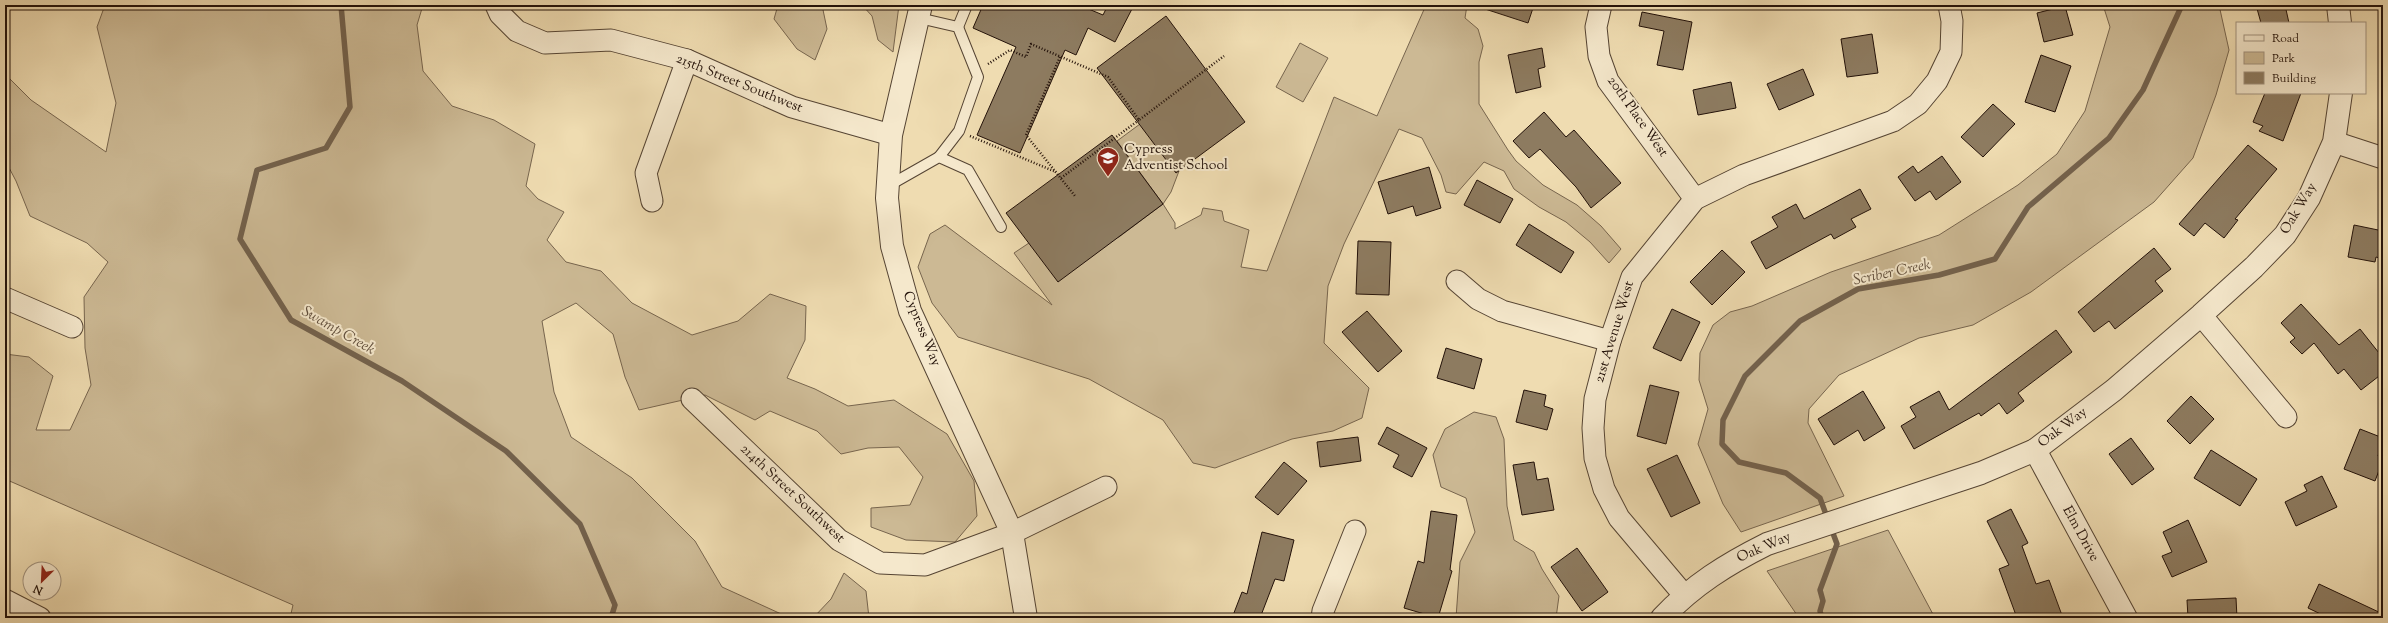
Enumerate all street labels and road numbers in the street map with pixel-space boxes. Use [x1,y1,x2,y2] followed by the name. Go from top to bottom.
[673,49,806,119] street label: 215th Street Southwest
[1602,72,1672,162] street label: 20th Place West
[2276,179,2322,239] street label: Oak Way
[1590,279,1640,385] street label: 21st Avenue West
[897,288,945,370] street label: Cypress Way
[2034,403,2092,453] street label: Oak Way
[735,440,849,548] street label: 214th Street Southwest
[2057,503,2103,565] street label: Elm Drive
[1734,528,1794,568] street label: Oak Way

